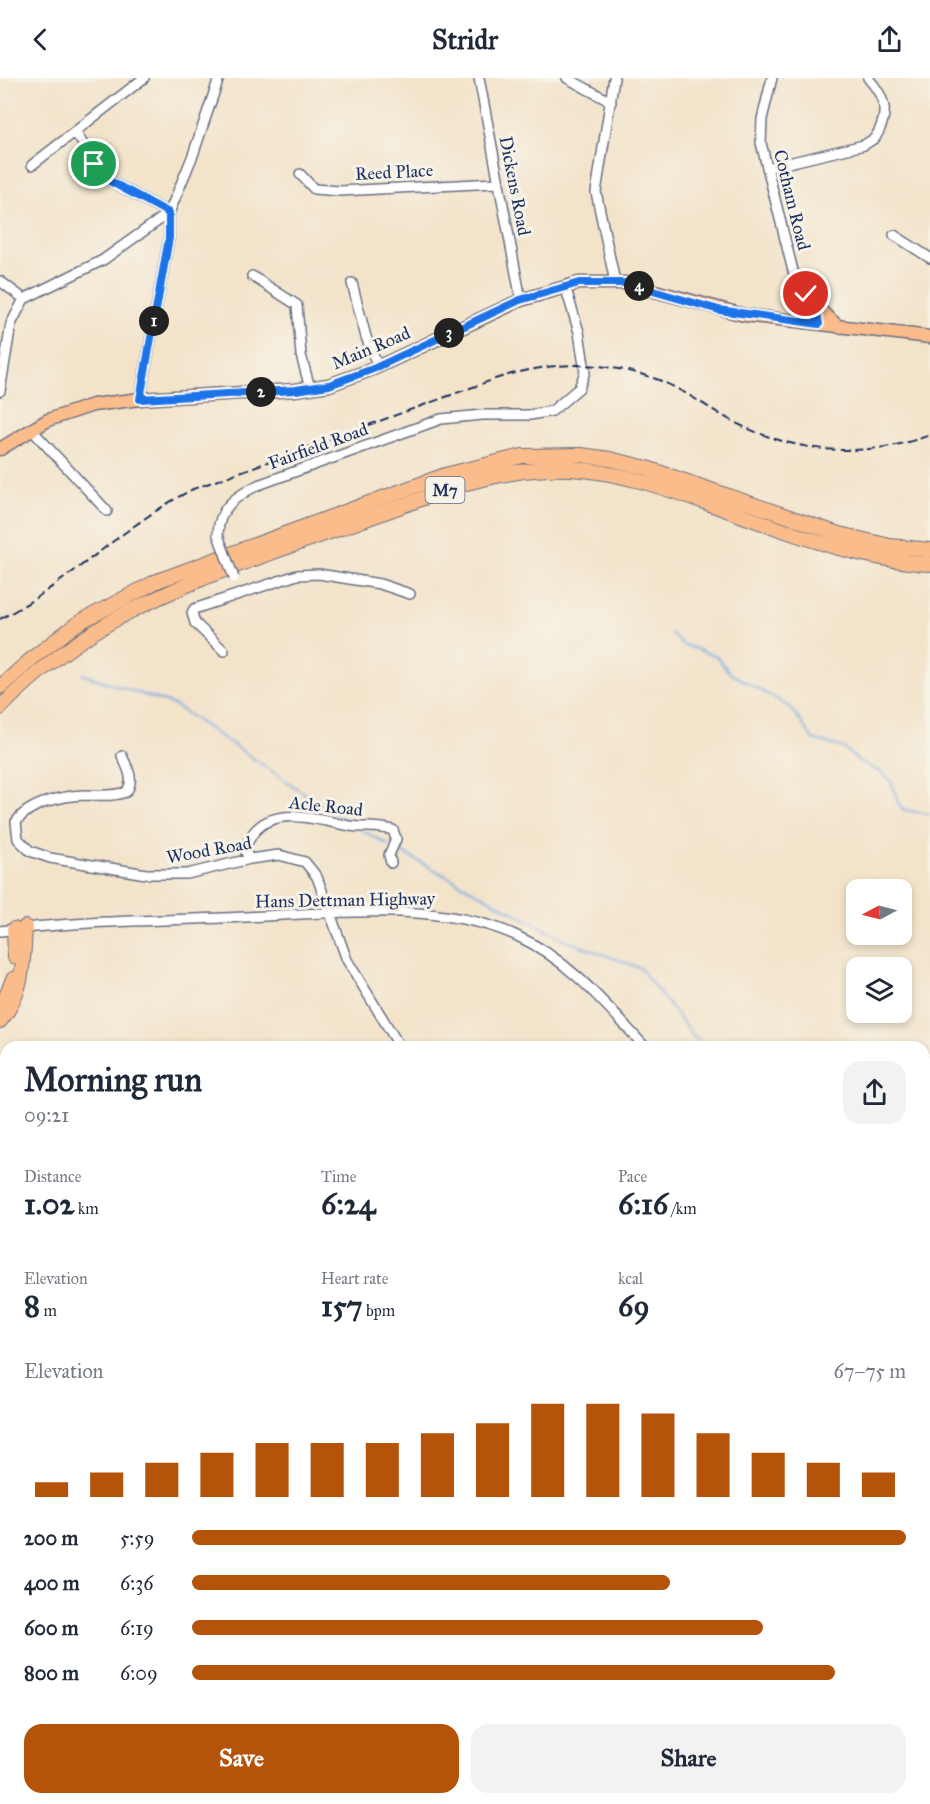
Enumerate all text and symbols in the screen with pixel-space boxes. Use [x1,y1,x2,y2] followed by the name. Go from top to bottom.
[24,23,57,56] icon: back
[432,23,498,56] text: Stridr
[873,23,906,56] icon: share
[495,134,535,238] street label: Dickens Road
[68,138,119,189] pin
[77,147,110,180] icon: arrive
[769,147,815,253] street label: Cotham Road
[354,159,434,185] street label: Reed Place
[780,268,831,319] pin
[624,271,654,301] pin: 4
[635,276,643,295] text: 4
[789,277,822,310] icon: check
[139,306,169,336] pin: 1
[151,311,157,330] text: 1
[434,318,464,348] pin: 3
[328,322,414,374] street label: Main Road
[446,323,452,342] text: 3
[246,377,276,407] pin: 2
[257,382,265,401] text: 2
[265,418,371,474] street label: Fairfield Road
[426,477,464,503] road number: M7
[287,791,364,821] street label: Acle Road
[165,832,253,868] street label: Wood Road
[846,879,912,945] north arrow
[846,879,912,1023] map controls
[255,887,436,914] street label: Hans Dettman Highway
[846,957,912,1023] button: layers
[24,1060,202,1100] text: Morning run
[843,1061,906,1124] button: share
[24,1103,69,1127] text: 09:21
[24,1167,81,1186] text: Distance
[321,1167,356,1186] text: Time
[618,1167,647,1186] text: Pace
[24,1186,74,1222] text: 1.02
[321,1186,375,1222] text: 6:24
[618,1186,668,1222] text: 6:16
[74,1199,99,1218] text: km
[668,1199,697,1218] text: /km
[24,1269,88,1288] text: Elevation
[321,1269,388,1288] text: Heart rate
[618,1269,643,1288] text: kcal
[24,1288,40,1324] text: 8
[321,1288,363,1324] text: 157
[618,1288,650,1324] text: 69
[40,1301,57,1320] text: m
[363,1301,395,1320] text: bpm
[24,1359,103,1383] text: Elevation
[834,1359,906,1383] text: 67–75 m
[24,1526,78,1550] text: 200 m
[120,1526,154,1550] text: 5:59
[24,1571,80,1595] text: 400 m
[120,1571,154,1595] text: 6:36
[24,1616,79,1640] text: 600 m
[120,1616,154,1640] text: 6:19
[24,1661,79,1685] text: 800 m
[120,1661,158,1685] text: 6:09
[24,1724,459,1793] button: Save
[471,1724,906,1793] button: Share

